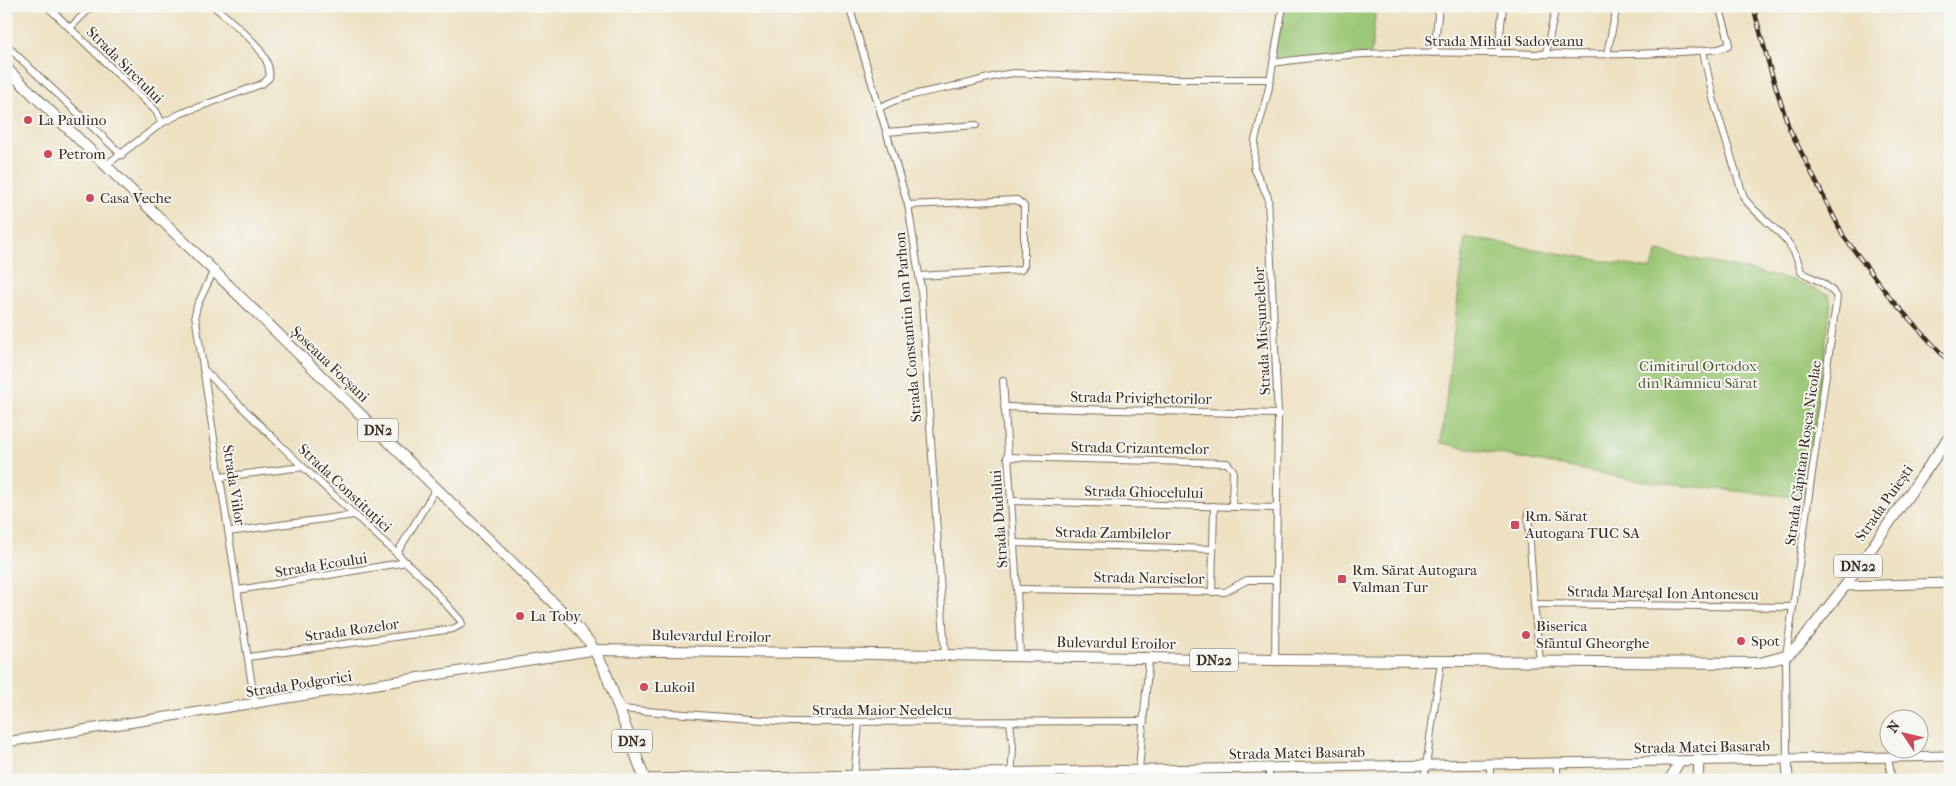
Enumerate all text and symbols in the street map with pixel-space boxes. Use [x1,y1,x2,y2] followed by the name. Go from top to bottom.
[83,23,168,108] street label: Strada Siretului
[1425,32,1584,50] street label: Strada Mihail Sadoveanu
[38,111,107,129] place label: La Paulino
[22,114,34,126] marker: La Paulino
[58,145,106,163] place label: Petrom
[42,148,54,160] marker: Petrom
[100,189,172,207] place label: Casa Veche
[84,192,96,204] marker: Casa Veche
[891,231,925,423] street label: Strada Constantin Ion Parhon
[1250,266,1274,396] street label: Strada Micșunelelor
[287,322,373,406] street label: Șoseaua Focșani
[1638,357,1759,392] park label: Cimitirul Ortodox din Râmnicu Sărat
[1781,359,1825,547] street label: Strada Căpitan Roșca Nicolae
[1070,388,1213,408] street label: Strada Privighetorilor
[358,418,398,442] road number: DN2
[1071,438,1210,458] street label: Strada Crizantemelor
[294,440,396,536] street label: Strada Constituției
[219,443,249,527] street label: Strada Viilor
[1851,461,1917,545] street label: Strada Puiești
[987,469,1011,569] street label: Strada Dudului
[1084,482,1204,502] street label: Strada Ghiocelului
[1524,507,1640,542] place label: Rm. Sărat Autogara TUC SA
[1509,519,1521,531] marker: Rm. Sărat Autogara TUC SA
[1055,523,1172,543] street label: Strada Zambilelor
[273,549,369,581] street label: Strada Ecoului
[1834,554,1882,578] road number: DN22
[1351,561,1478,596] place label: Rm. Sărat Autogara Valman Tur
[1093,568,1205,588] street label: Strada Narciselor
[1336,573,1348,585] marker: Rm. Sărat Autogara Valman Tur
[1567,582,1760,604] street label: Strada Mareșal Ion Antonescu
[530,607,582,625] place label: La Toby
[514,610,526,622] marker: La Toby
[304,614,401,646] street label: Strada Rozelor
[1536,617,1650,652] place label: Biserica Sfântul Gheorghe
[651,626,771,646] street label: Bulevardul Eroilor
[1520,629,1532,641] marker: Biserica Sfântul Gheorghe
[1751,632,1780,650] place label: Spot
[1056,633,1176,653] street label: Bulevardul Eroilor
[1735,635,1747,647] marker: Spot
[1190,648,1238,672] road number: DN22
[245,667,354,701] street label: Strada Podgoriei
[654,678,695,696] place label: Lukoil
[638,681,650,693] marker: Lukoil
[812,701,953,719] street label: Strada Maior Nedelcu
[1878,708,1928,758] north arrow
[1884,717,1904,736] text: N
[612,729,652,752] road number: DN2
[1634,737,1770,757] street label: Strada Matei Basarab
[1229,743,1365,763] street label: Strada Matei Basarab

